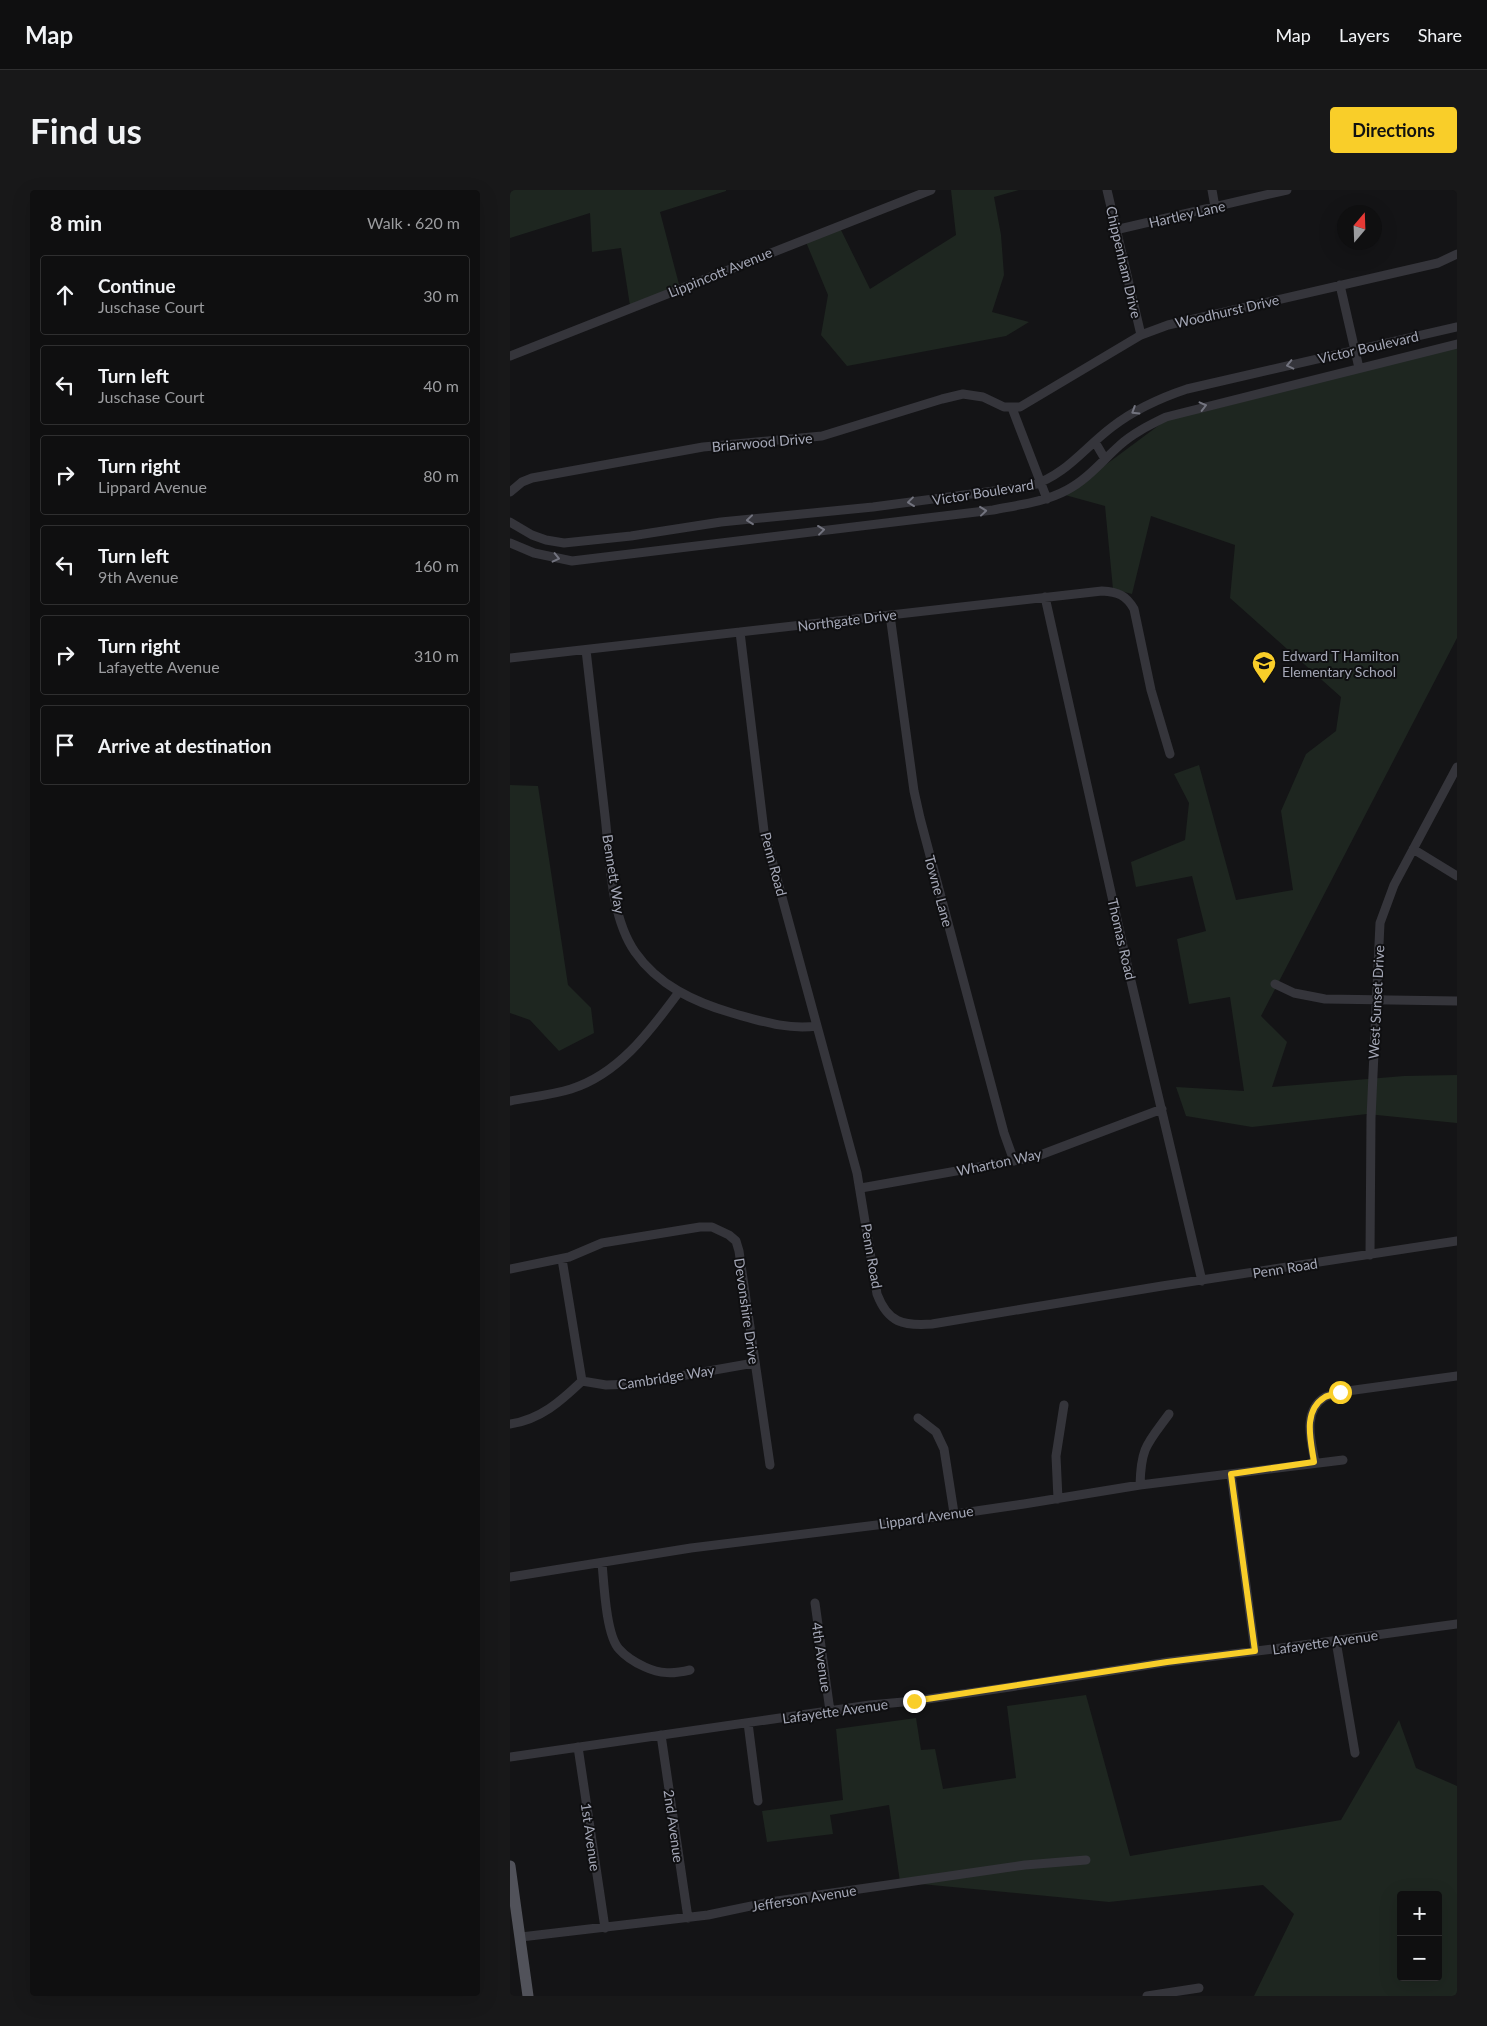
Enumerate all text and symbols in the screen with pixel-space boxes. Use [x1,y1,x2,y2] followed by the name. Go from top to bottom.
[25,20,73,49] text: Map
[1275,24,1311,46] text: Map
[1339,24,1390,46] text: Layers
[1418,24,1462,46] text: Share
[1330,107,1457,153] button: Directions
[30,109,142,151] text: Find us
[1147,197,1227,231] street label: Hartley Lane
[1103,204,1145,320] street label: Chippenham Drive
[1337,205,1382,250] north arrow
[50,210,102,235] text: 8 min
[367,213,460,232] text: Walk · 620 m
[665,243,775,301] street label: Lippincott Avenue
[98,274,176,297] text: Continue
[51,281,79,309] icon: ahead
[423,286,459,305] text: 30 m
[1173,291,1281,331] street label: Woodhurst Drive
[98,297,204,316] text: Juschase Court
[1316,327,1420,367] street label: Victor Boulevard
[1286,359,1295,370] one-way arrow
[98,364,169,387] text: Turn left
[51,371,79,399] icon: left
[423,376,459,395] text: 40 m
[98,387,204,406] text: Juschase Court
[1199,401,1208,412] one-way arrow
[1132,405,1141,415] one-way arrow
[711,429,813,455] street label: Briarwood Drive
[98,454,180,477] text: Turn right
[51,461,79,489] icon: right
[423,466,459,485] text: 80 m
[931,476,1035,508] street label: Victor Boulevard
[98,477,207,496] text: Lippard Avenue
[907,496,915,507] one-way arrow
[979,506,987,517] one-way arrow
[746,514,754,525] one-way arrow
[817,525,826,535] one-way arrow
[98,544,169,567] text: Turn left
[51,551,79,579] icon: left
[552,552,561,563] one-way arrow
[414,556,459,575] text: 160 m
[98,567,178,586] text: 9th Avenue
[796,605,898,635] street label: Northgate Drive
[98,634,180,657] text: Turn right
[51,641,79,669] icon: right
[414,646,459,665] text: 310 m
[1282,647,1399,680] place label: Edward T Hamilton Elementary School
[1251,650,1277,684] school or university icon: Edward T Hamilton Elementary School
[98,657,220,676] text: Lafayette Avenue
[51,731,79,759] icon: arrive
[98,734,271,757] text: Arrive at destination
[757,830,791,898] street label: Penn Road
[599,833,629,916] street label: Bennett Way
[921,853,957,929] street label: Towne Lane
[1104,897,1140,981] street label: Thomas Road
[1365,945,1387,1059] street label: West Sunset Drive
[955,1145,1044,1179] street label: Wharton Way
[858,1222,886,1290] street label: Penn Road
[1251,1254,1319,1282] street label: Penn Road
[731,1257,763,1365] street label: Devonshire Drive
[616,1361,716,1393] street label: Cambridge Way
[1329,1381,1352,1404] route start
[878,1502,974,1532] street label: Lippard Avenue
[809,1621,835,1693] street label: 4th Avenue
[1271,1626,1379,1658] street label: Lafayette Avenue
[903,1690,926,1713] route end
[781,1695,889,1727] street label: Lafayette Avenue
[660,1789,688,1863] street label: 2nd Avenue
[578,1802,604,1872] street label: 1st Avenue
[750,1881,858,1915] street label: Jefferson Avenue
[1397,1891,1442,1981] map controls
[1397,1891,1442,1936] button: +
[1397,1936,1442,1981] button: −

